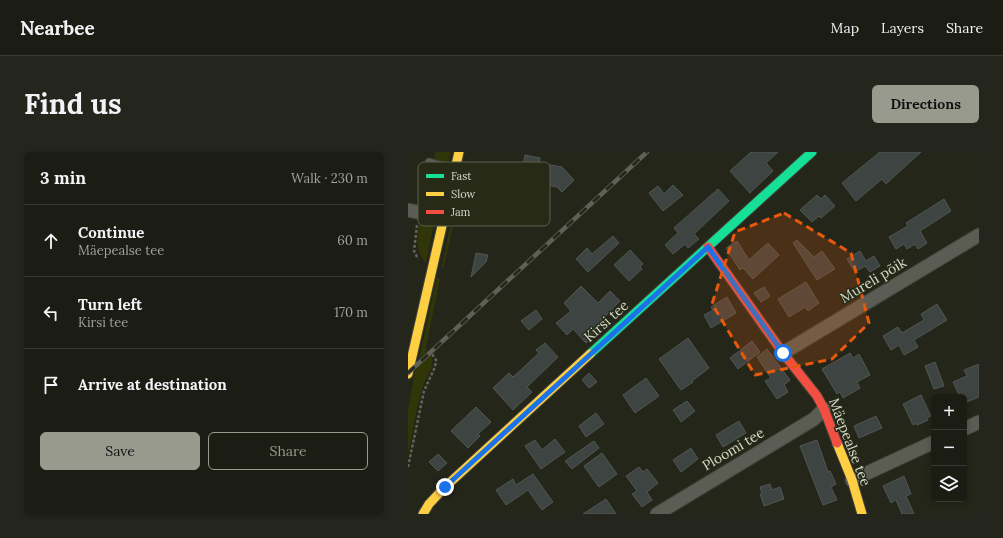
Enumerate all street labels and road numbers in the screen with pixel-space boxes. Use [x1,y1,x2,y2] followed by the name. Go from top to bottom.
[837,253,910,307] street label: Mureli põik
[580,296,632,346] street label: Kirsi tee
[825,395,875,489] street label: Mäepealse tee
[699,423,768,475] street label: Ploomi tee

